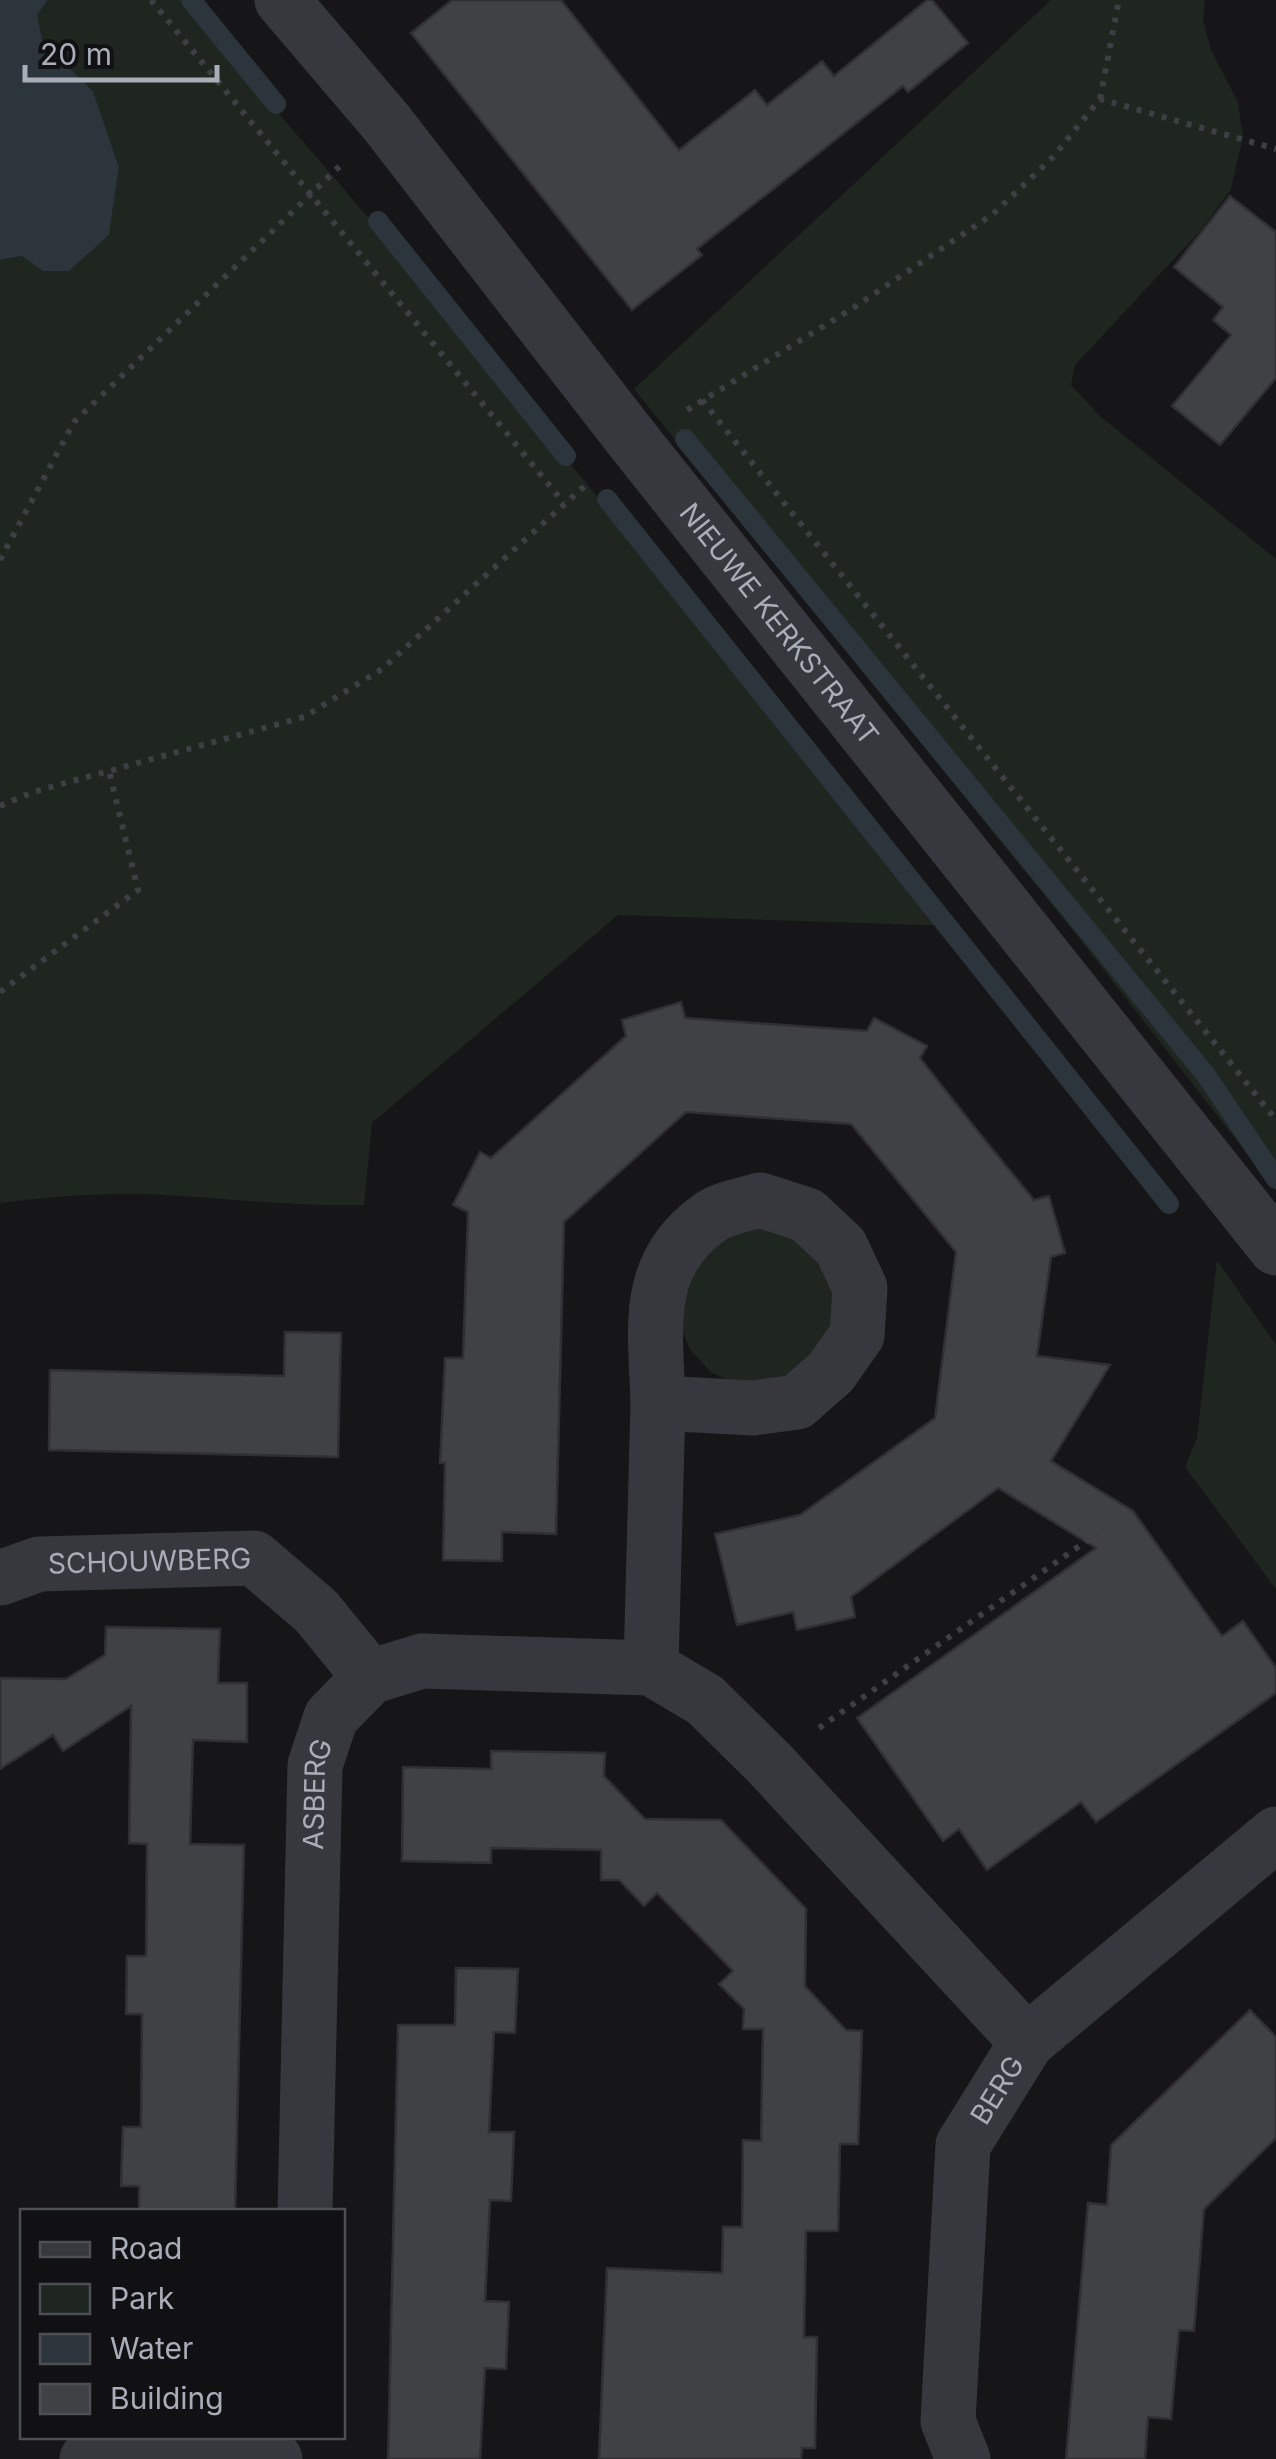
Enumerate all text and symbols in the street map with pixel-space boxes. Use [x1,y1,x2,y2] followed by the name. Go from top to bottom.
[25,20,218,82] scale bar
[40,36,112,72] text: 20 m
[673,496,886,752] street label: NIEUWE KERKSTRAAT
[47,1541,252,1581] street label: SCHOUWBERG
[296,1734,340,1850] street label: ASBERG
[963,2050,1031,2130] street label: BERG
[20,2209,345,2439] legend
[110,2230,182,2266] text: Road
[110,2280,175,2316] text: Park
[110,2330,193,2366] text: Water
[110,2380,224,2416] text: Building

